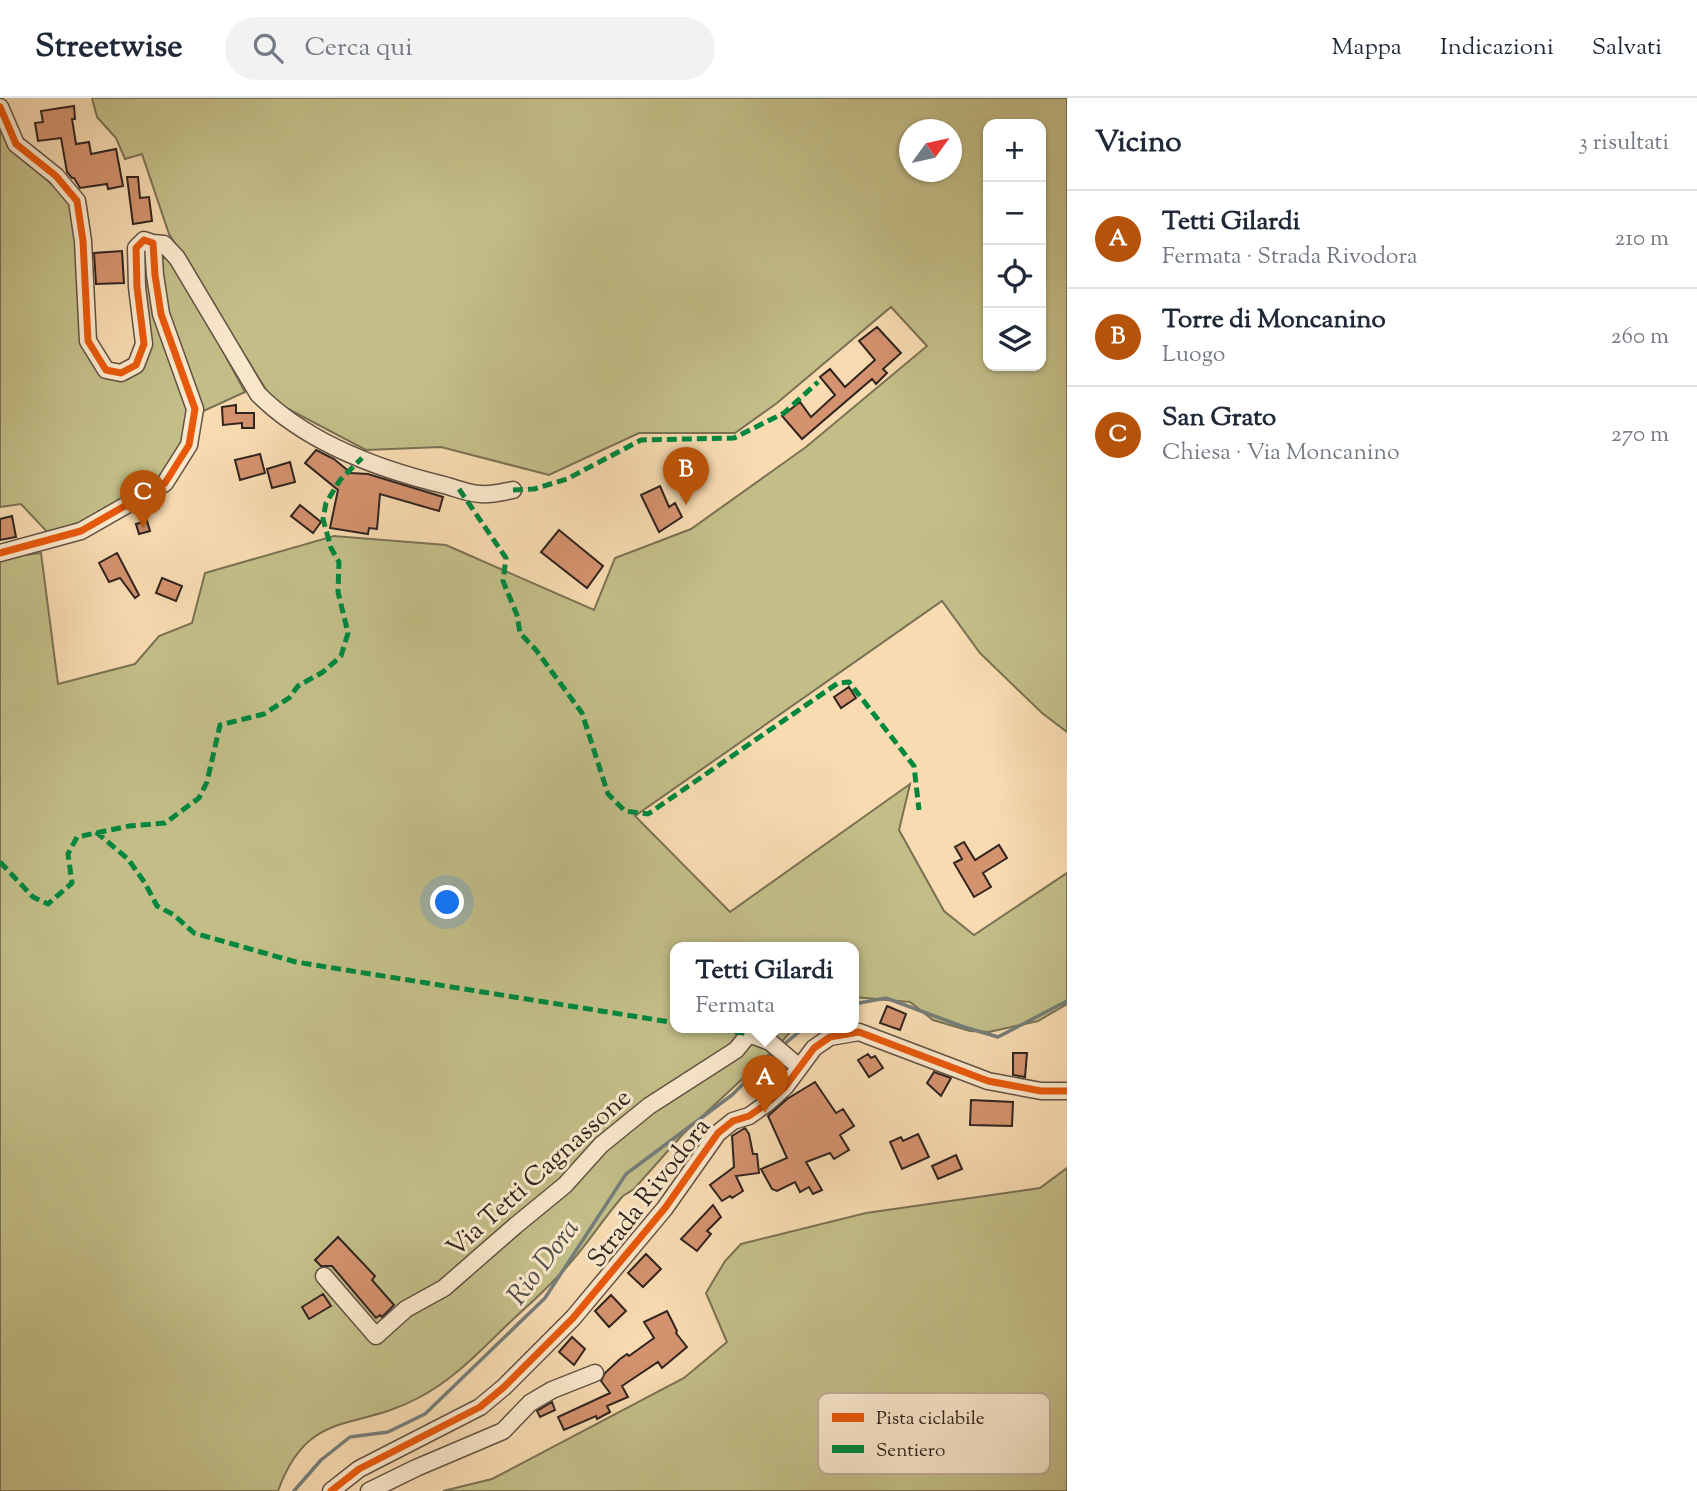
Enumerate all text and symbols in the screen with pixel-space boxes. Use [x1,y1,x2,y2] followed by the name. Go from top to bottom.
[225,17,715,80] search box
[35,24,183,72] text: Streetwise
[249,29,287,67] icon: search
[305,30,413,67] text: Cerca qui
[1332,31,1402,65] text: Mappa
[1440,31,1554,65] text: Indicazioni
[1592,31,1662,65] text: Salvati
[899,119,962,182] north arrow
[983,119,1046,371] map controls
[983,119,1046,182] button: +
[1095,122,1182,165] text: Vicino
[1579,127,1669,160] text: 3 risultati
[983,182,1046,245] button: −
[1162,204,1300,241] text: Tetti Gilardi
[1109,223,1127,256] text: A
[1615,223,1669,256] text: 210 m
[1162,241,1418,274] text: Fermata · Strada Rivodora
[983,245,1046,308] button: locate
[1162,302,1386,339] text: Torre di Moncanino
[983,308,1046,371] button: layers
[1111,321,1125,354] text: B
[1611,321,1669,354] text: 260 m
[1162,339,1225,372] text: Luogo
[1162,400,1276,437] text: San Grato
[1109,419,1127,452] text: C
[1611,419,1669,452] text: 270 m
[1162,437,1399,470] text: Chiesa · Via Moncanino
[663,447,709,505] pin: B
[120,470,166,528] pin: C
[430,885,464,919] your location
[670,942,859,1033] popup
[695,953,834,990] text: Tetti Gilardi
[695,990,775,1023] text: Fermata
[742,1055,788,1113] pin: A
[439,1081,640,1267] street label: Via Tetti Cagnassone
[580,1111,720,1276] street label: Strada Rivodora
[499,1211,590,1314] water label: Rio Dora
[818,1393,1050,1474] legend
[876,1406,985,1433] text: Pista ciclabile
[876,1438,945,1465] text: Sentiero

